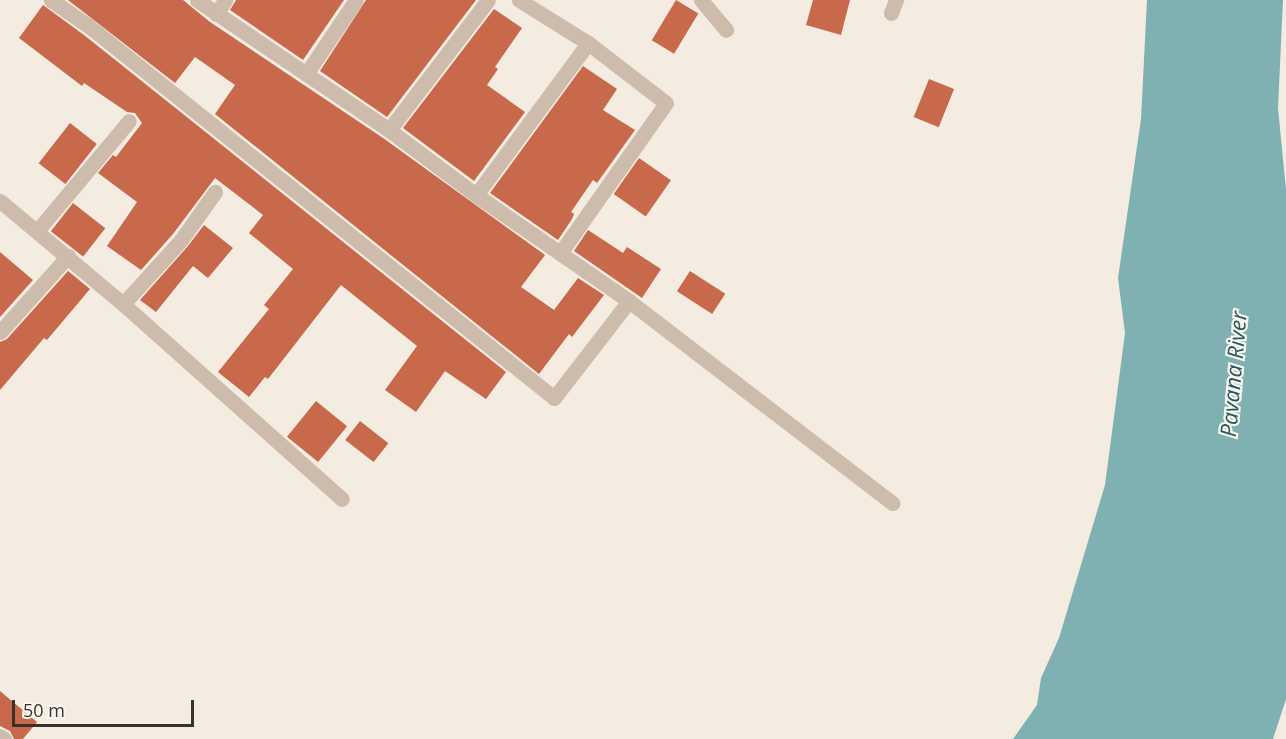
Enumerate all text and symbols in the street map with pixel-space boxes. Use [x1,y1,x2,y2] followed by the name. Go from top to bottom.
[1214,310,1252,438] water label: Pavana River
[15,688,196,726] scale bar
[23,698,65,722] text: 50 m

